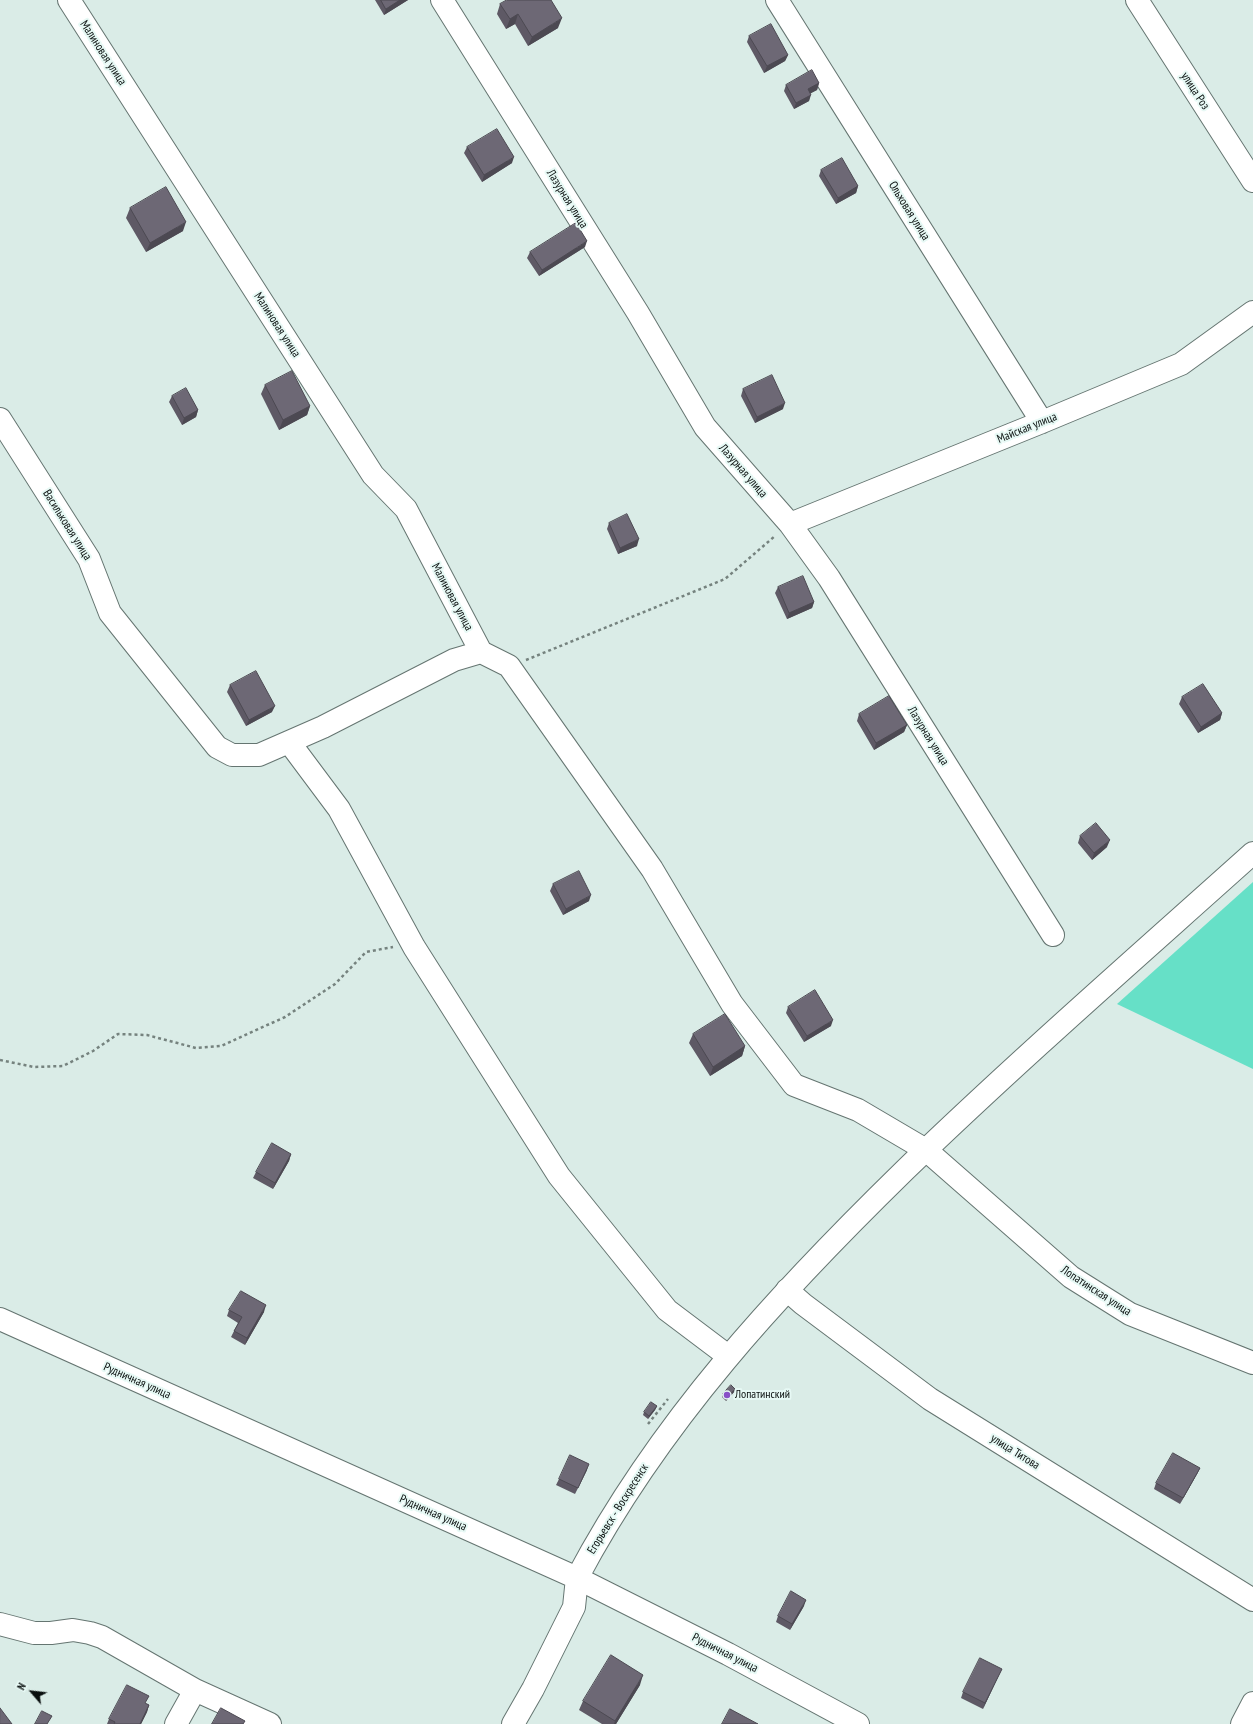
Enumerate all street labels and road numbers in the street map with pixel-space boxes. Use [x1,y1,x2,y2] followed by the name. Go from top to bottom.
[77,18,129,88] street label: Малиновая улица
[1178,70,1212,112] street label: улица Роз
[543,167,591,231] street label: Лазурная улица
[885,179,933,243] street label: Ольховая улица
[251,290,303,360] street label: Малиновая улица
[995,409,1059,447] street label: Майская улица
[716,441,770,501] street label: Лазурная улица
[40,487,94,563] street label: Васильковая улица
[428,561,476,633] street label: Малиновая улица
[904,704,952,768] street label: Лазурная улица
[1058,1263,1134,1319] street label: Лопатинская улица
[101,1360,173,1402] street label: Рудничная улица
[988,1431,1042,1473] street label: улица Титова
[584,1461,652,1557] street label: Егорьевск - Воскресенск
[397,1492,469,1534] street label: Рудничная улица
[690,1630,760,1676] street label: Рудничная улица

